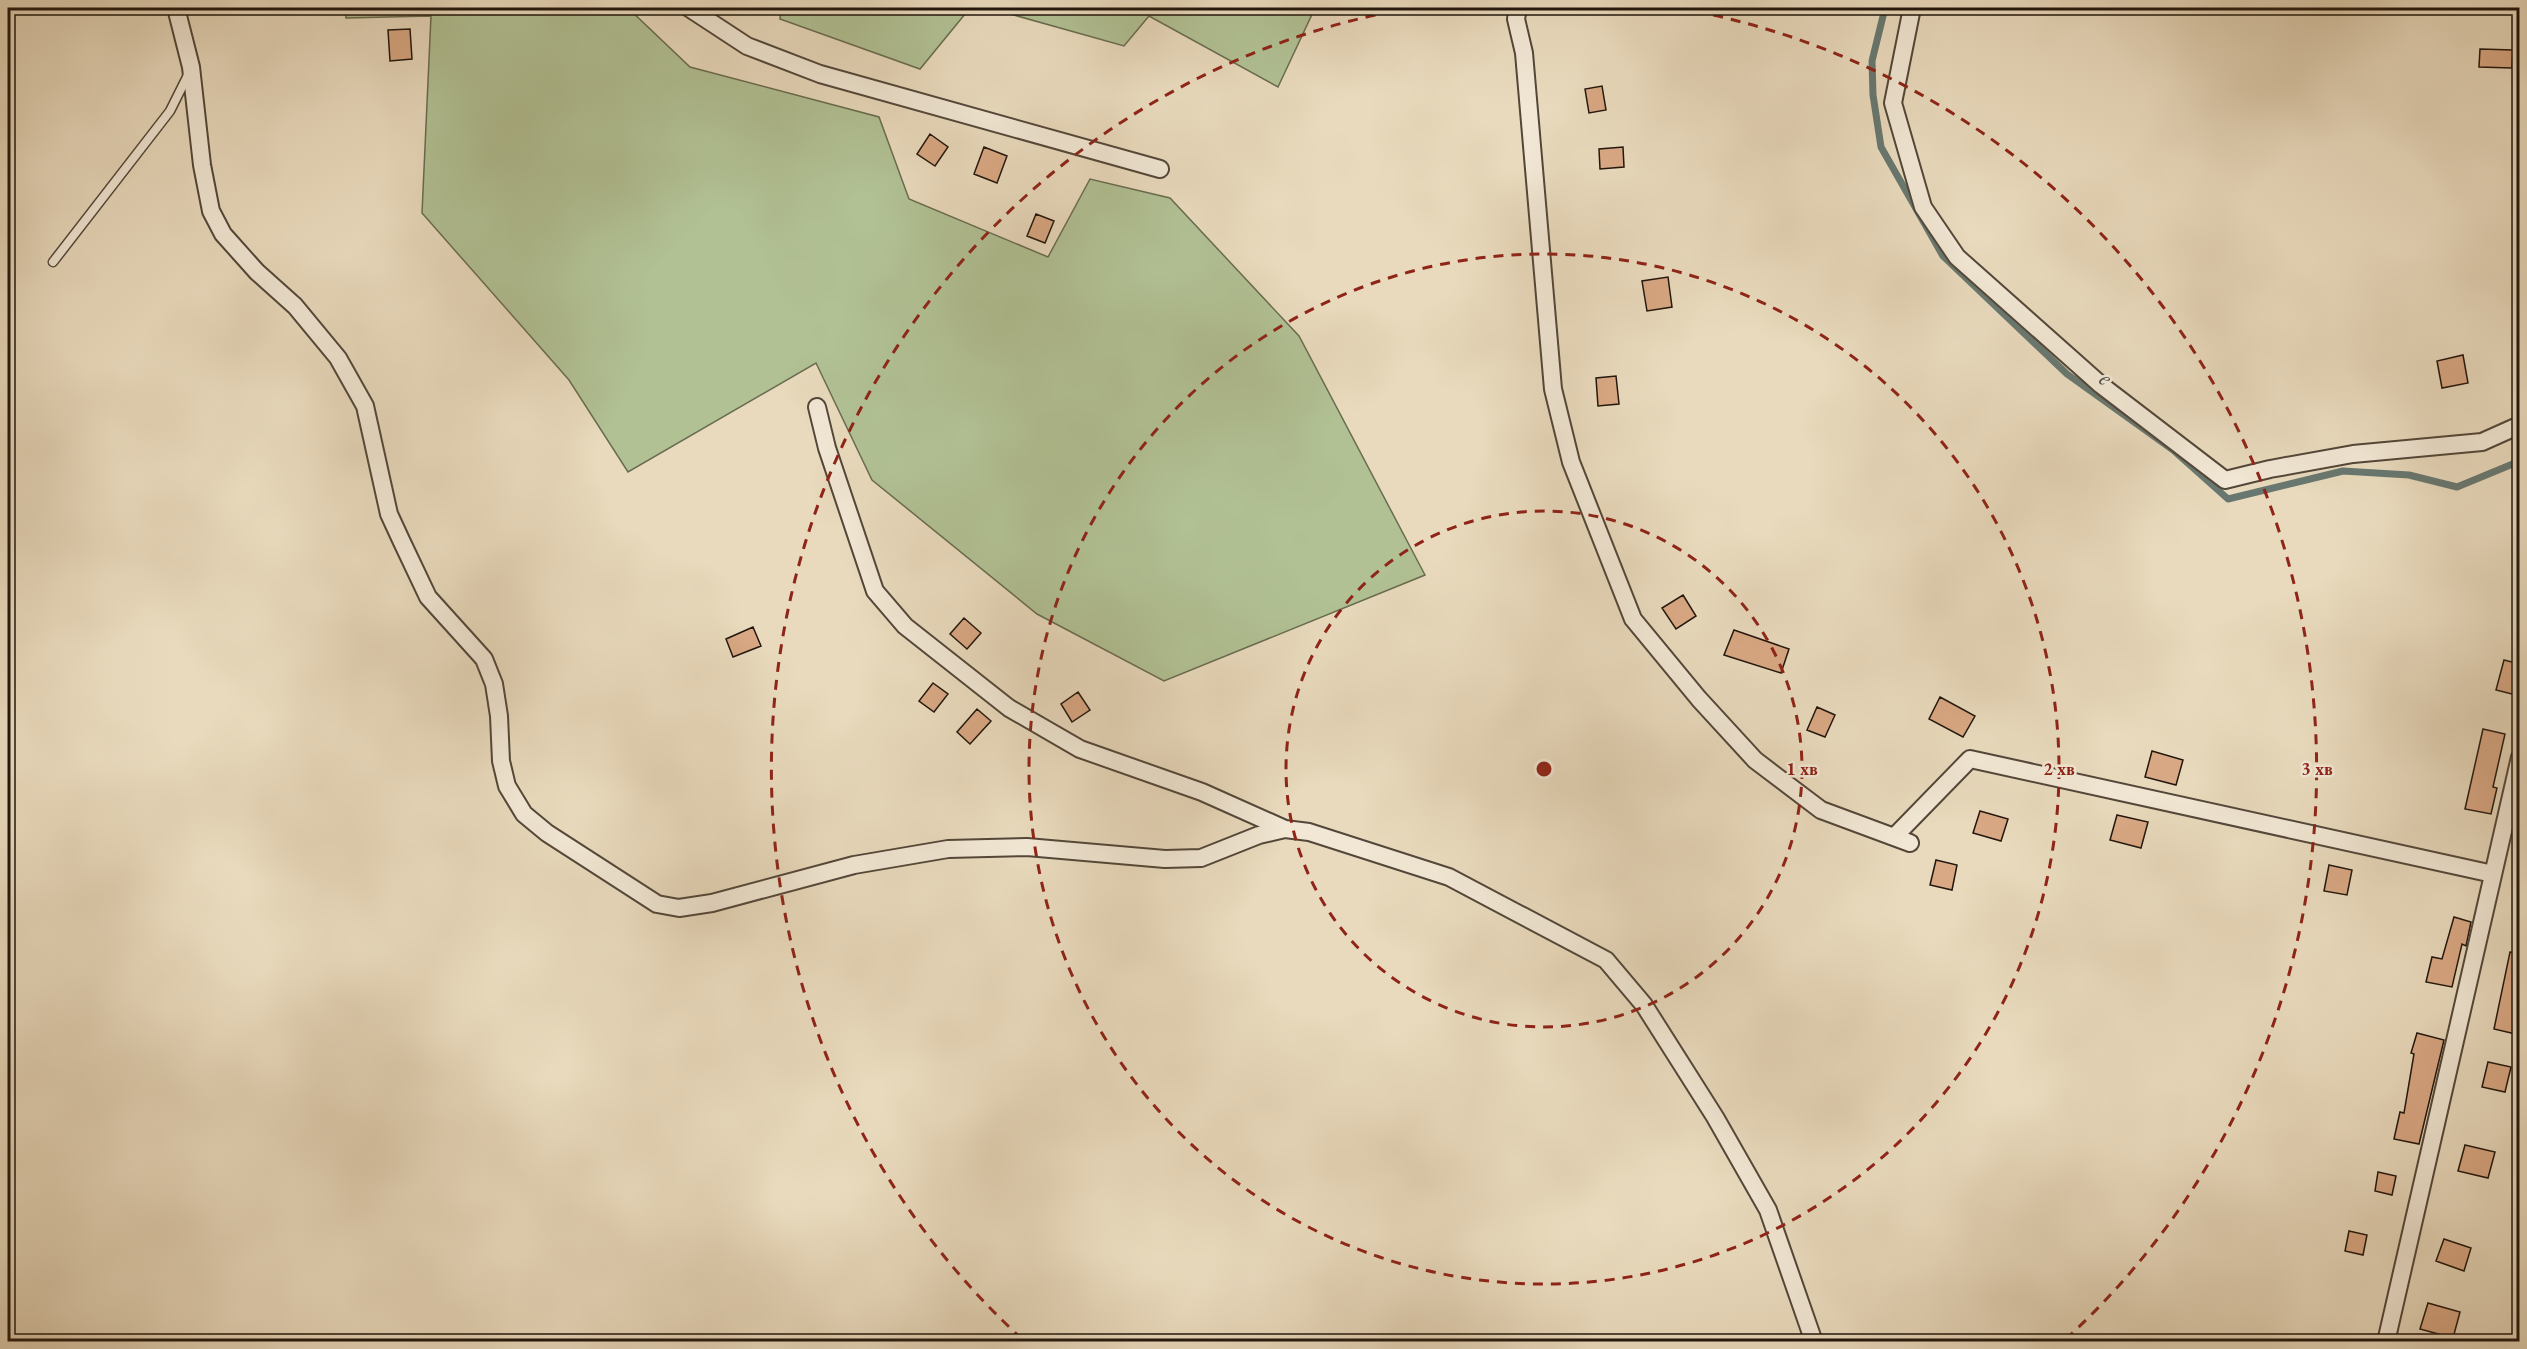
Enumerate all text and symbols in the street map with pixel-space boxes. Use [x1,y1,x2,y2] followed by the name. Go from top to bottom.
[2094,363,2119,393] water label: e
[1786,757,1818,780] text: 1 хв
[2043,757,2075,780] text: 2 хв
[2301,757,2333,780] text: 3 хв
[1534,759,1554,779] centre of rings

